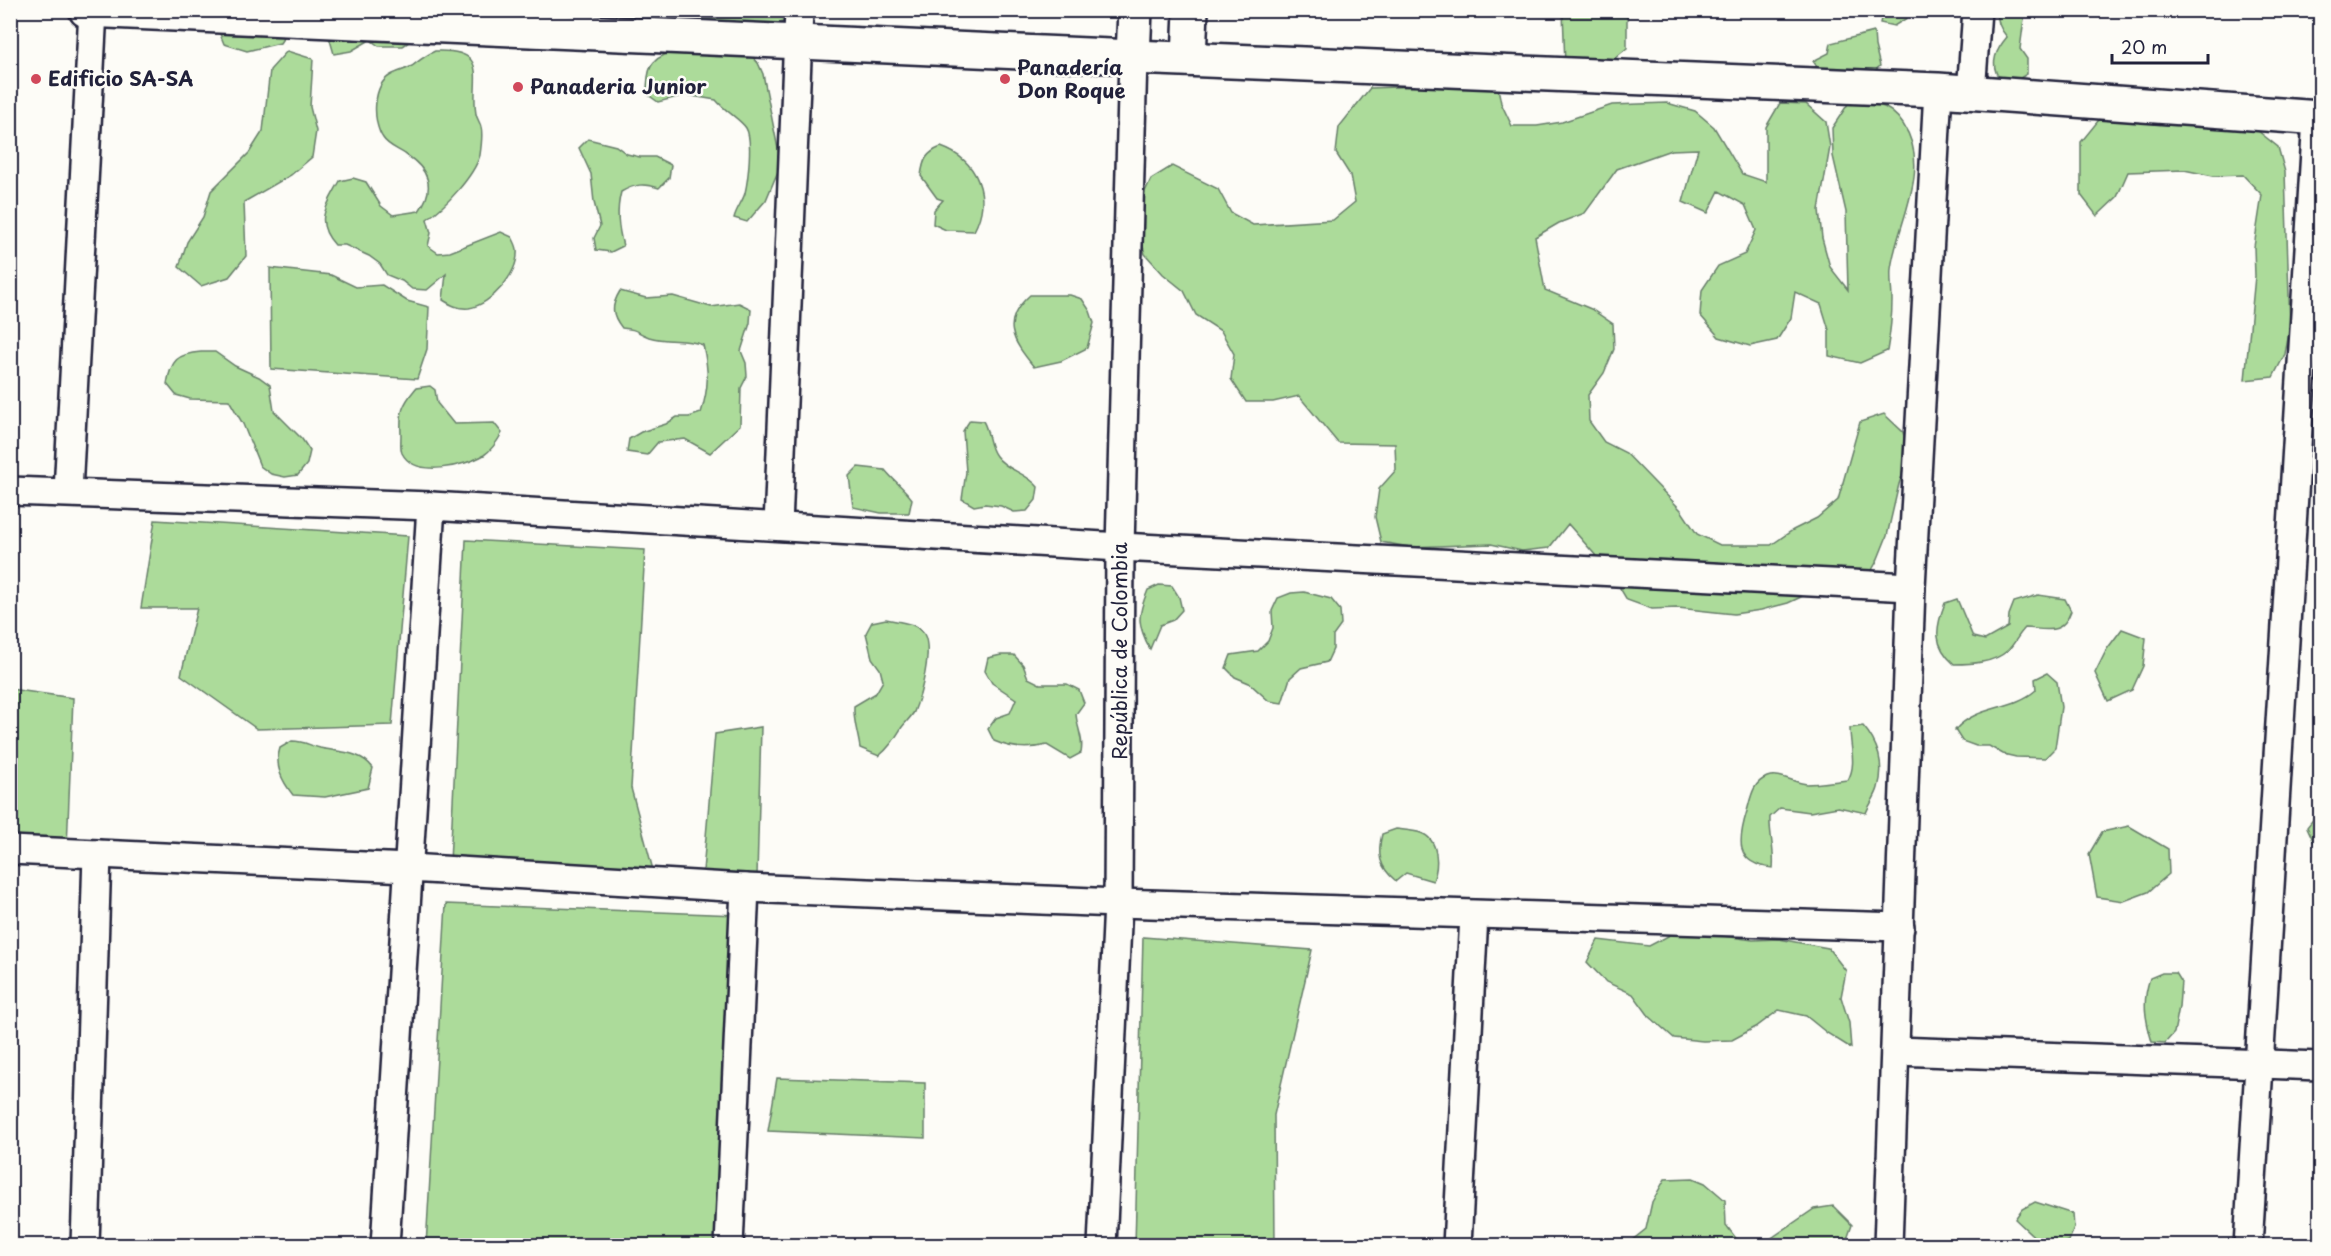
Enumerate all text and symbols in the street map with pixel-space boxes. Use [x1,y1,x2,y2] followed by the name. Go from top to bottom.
[2112,27,2208,65] scale bar
[2121,33,2167,60] text: 20 m
[1017,52,1125,105] place label: Panadería Don Roque
[48,63,193,93] place label: Edificio SA-SA
[530,71,707,101] place label: Panaderia Junior
[29,72,43,86] marker: Edificio SA-SA
[998,72,1012,86] marker: Panadería Don Roque
[511,80,525,94] marker: Panaderia Junior
[1104,542,1134,760] street label: República de Colombia

